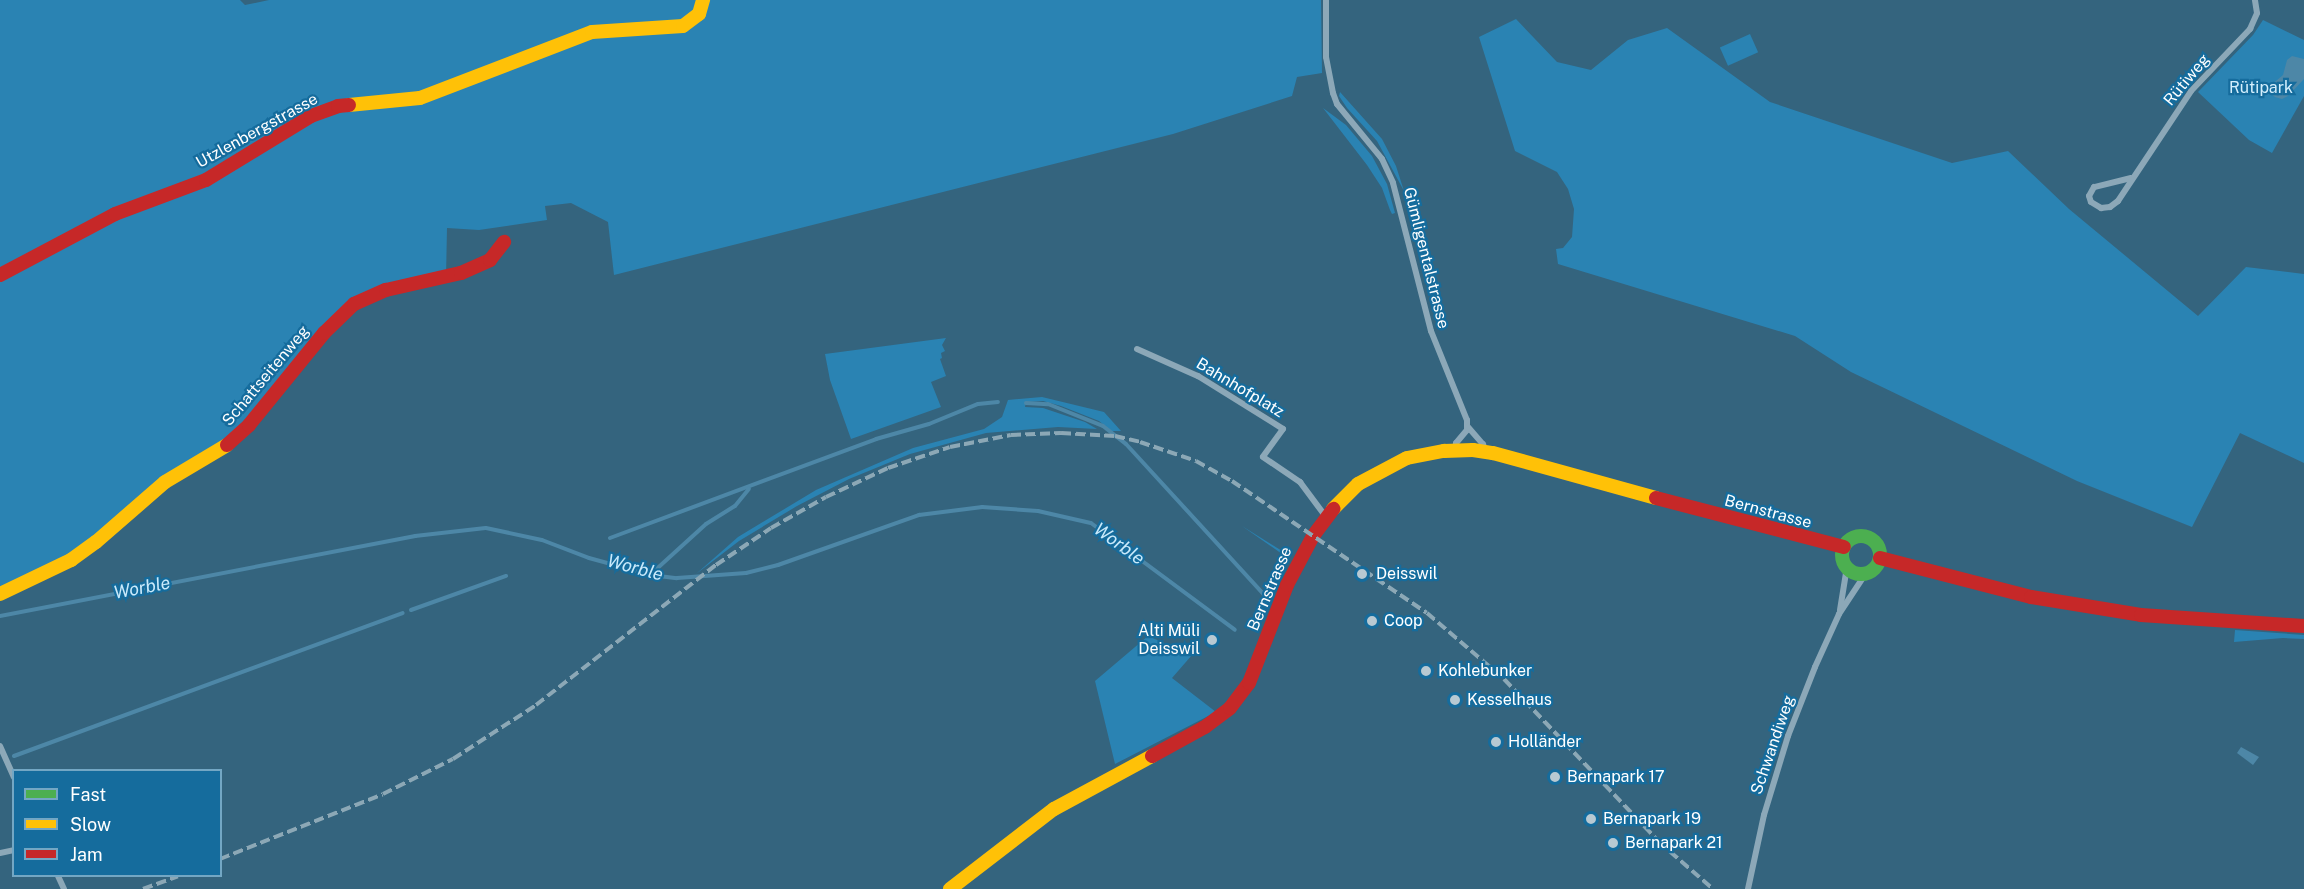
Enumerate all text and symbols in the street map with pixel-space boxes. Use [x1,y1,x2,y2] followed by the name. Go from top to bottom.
[2160,50,2214,110] street label: Rütiweg
[2229,78,2293,98] park label: Rütipark
[193,90,321,172] street label: Utzlenbergstrasse
[1399,185,1453,331] street label: Gümligentalstrasse
[218,322,314,430] street label: Schattseitenweg
[1193,354,1287,422] street label: Bahnhofplatz
[1722,491,1814,533] street label: Bernstrasse
[1090,518,1148,570] water label: Worble
[1244,544,1296,634] street label: Bernstrasse
[605,550,665,586] water label: Worble
[1376,564,1438,584] place label: Deisswil
[1353,565,1371,583] marker: Deisswil
[112,572,172,604] water label: Worble
[1384,611,1423,631] place label: Coop
[1365,614,1379,628] marker: Coop
[1138,621,1200,659] place label: Alti Müli Deisswil
[1205,633,1219,647] marker: Alti Müli Deisswil
[1438,661,1532,681] place label: Kohlebunker
[1419,664,1433,678] marker: Kohlebunker
[1467,690,1552,710] place label: Kesselhaus
[1448,693,1462,707] marker: Kesselhaus
[1747,693,1799,797] street label: Schwandiweg
[1508,732,1582,752] place label: Holländer
[1489,735,1503,749] marker: Holländer
[1567,767,1665,787] place label: Bernapark 17
[12,769,222,877] legend
[1548,770,1562,784] marker: Bernapark 17
[70,784,106,805] text: Fast
[1603,809,1701,829] place label: Bernapark 19
[1584,812,1598,826] marker: Bernapark 19
[70,814,111,835] text: Slow
[1625,833,1723,853] place label: Bernapark 21
[1606,836,1620,850] marker: Bernapark 21
[70,844,103,865] text: Jam

